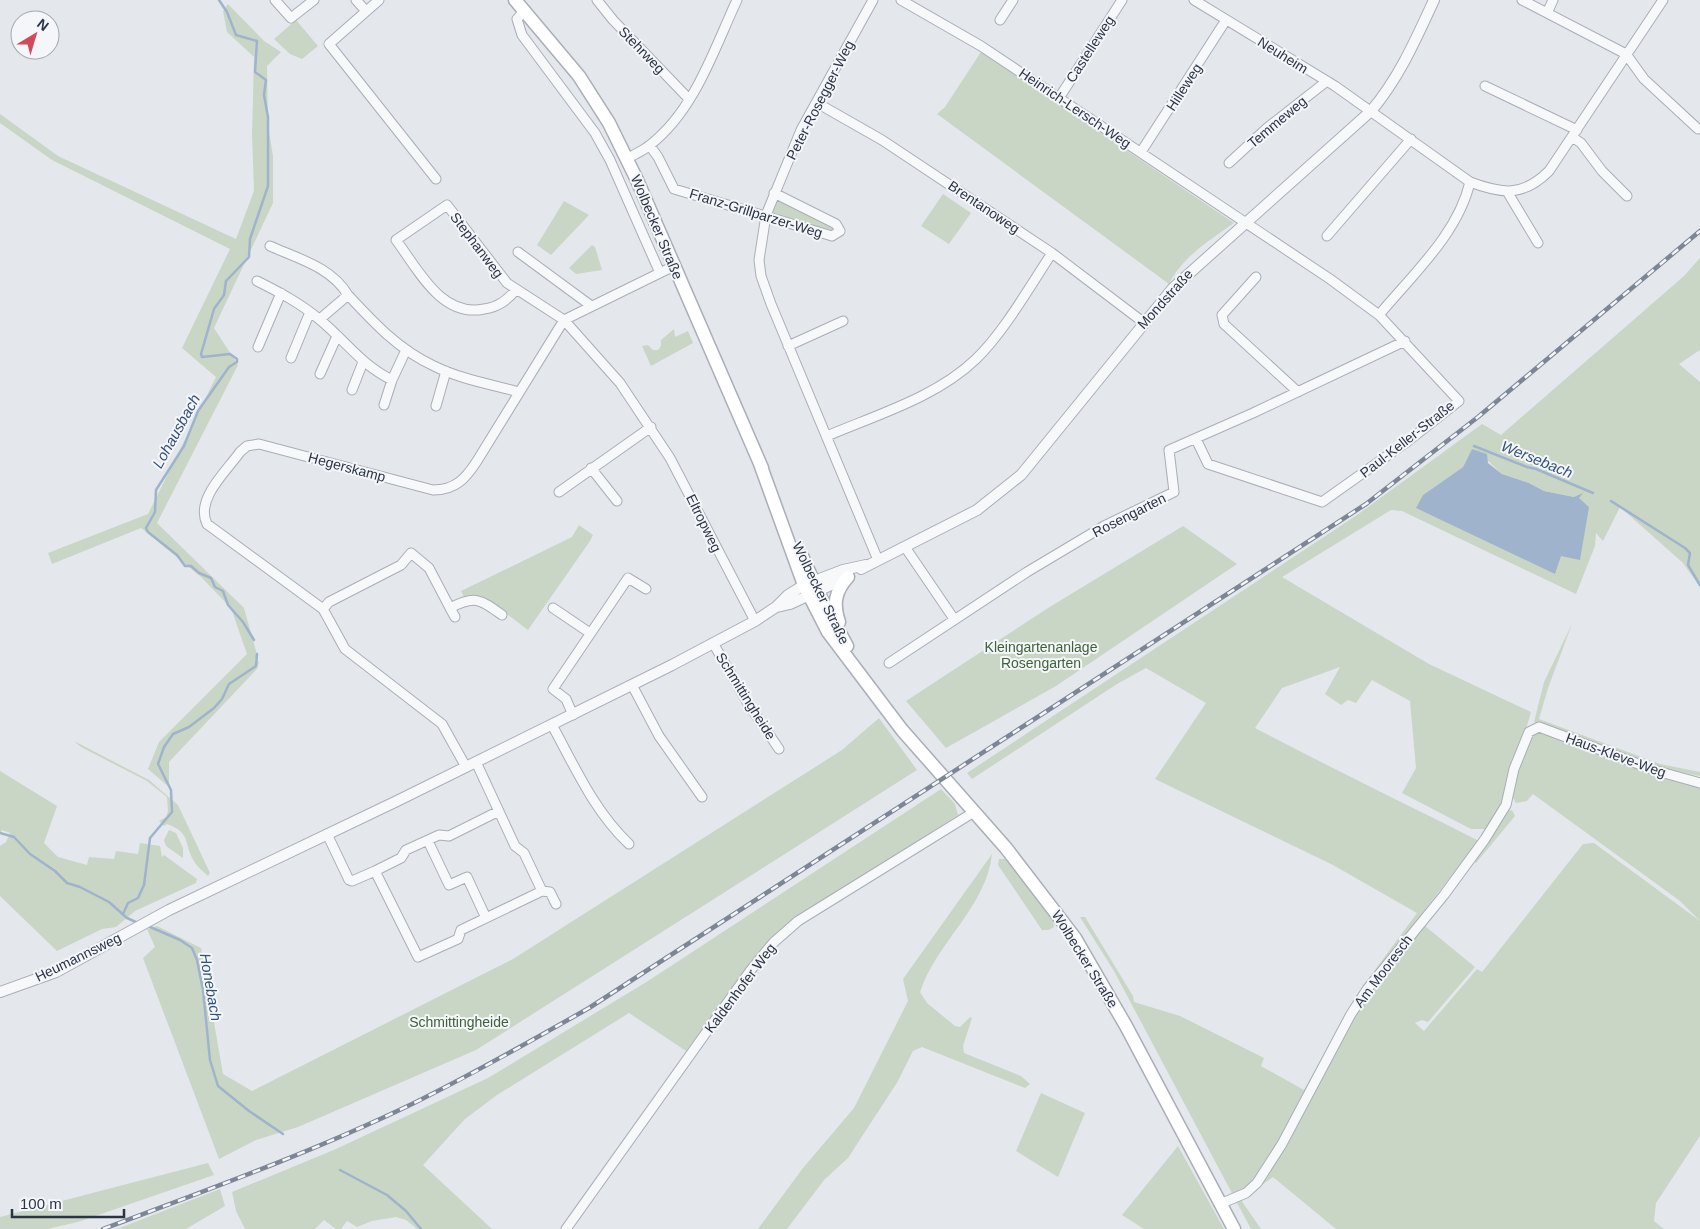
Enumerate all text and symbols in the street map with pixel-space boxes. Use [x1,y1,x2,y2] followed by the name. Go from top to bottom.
[10,10,60,60] north arrow
[1063,13,1117,85] street label: Castelleweg
[34,15,52,34] text: N
[616,23,668,77] street label: Stehrweg
[1255,33,1311,77] street label: Neuheim
[783,38,857,162] street label: Peter-Rosegger-Weg
[1163,60,1205,114] street label: Hilleweg
[1016,65,1134,151] street label: Heinrich-Lersch-Weg
[1244,93,1310,151] street label: Temmeweg
[628,172,686,282] street label: Wolbecker Straße
[945,177,1023,237] street label: Brentanoweg
[688,185,824,241] street label: Franz-Grillparzer-Weg
[447,209,507,281] street label: Stephanweg
[1134,266,1196,332] street label: Mondstraße
[149,391,203,471] water label: Lohausbach
[1357,397,1457,481] street label: Paul-Keller-Straße
[1499,437,1575,481] water label: Wersebach
[307,449,388,485] street label: Hegerskamp
[1090,490,1168,540] street label: Rosengarten
[683,492,725,554] street label: Eltropweg
[789,539,853,647] street label: Wolbecker Straße
[985,639,1098,671] park label: Kleingartenanlage Rosengarten
[713,650,779,743] street label: Schmittingheide
[1564,729,1668,781] street label: Haus-Kleve-Weg
[1049,907,1122,1011] street label: Wolbecker Straße
[33,929,123,985] street label: Heumannsweg
[1351,932,1415,1010] street label: Am Mooresch
[701,940,779,1036] street label: Kaldenhofer Weg
[197,952,225,1022] water label: Honebach
[409,1014,509,1030] park label: Schmittingheide
[12,1186,125,1218] scale bar
[20,1195,62,1212] text: 100 m

